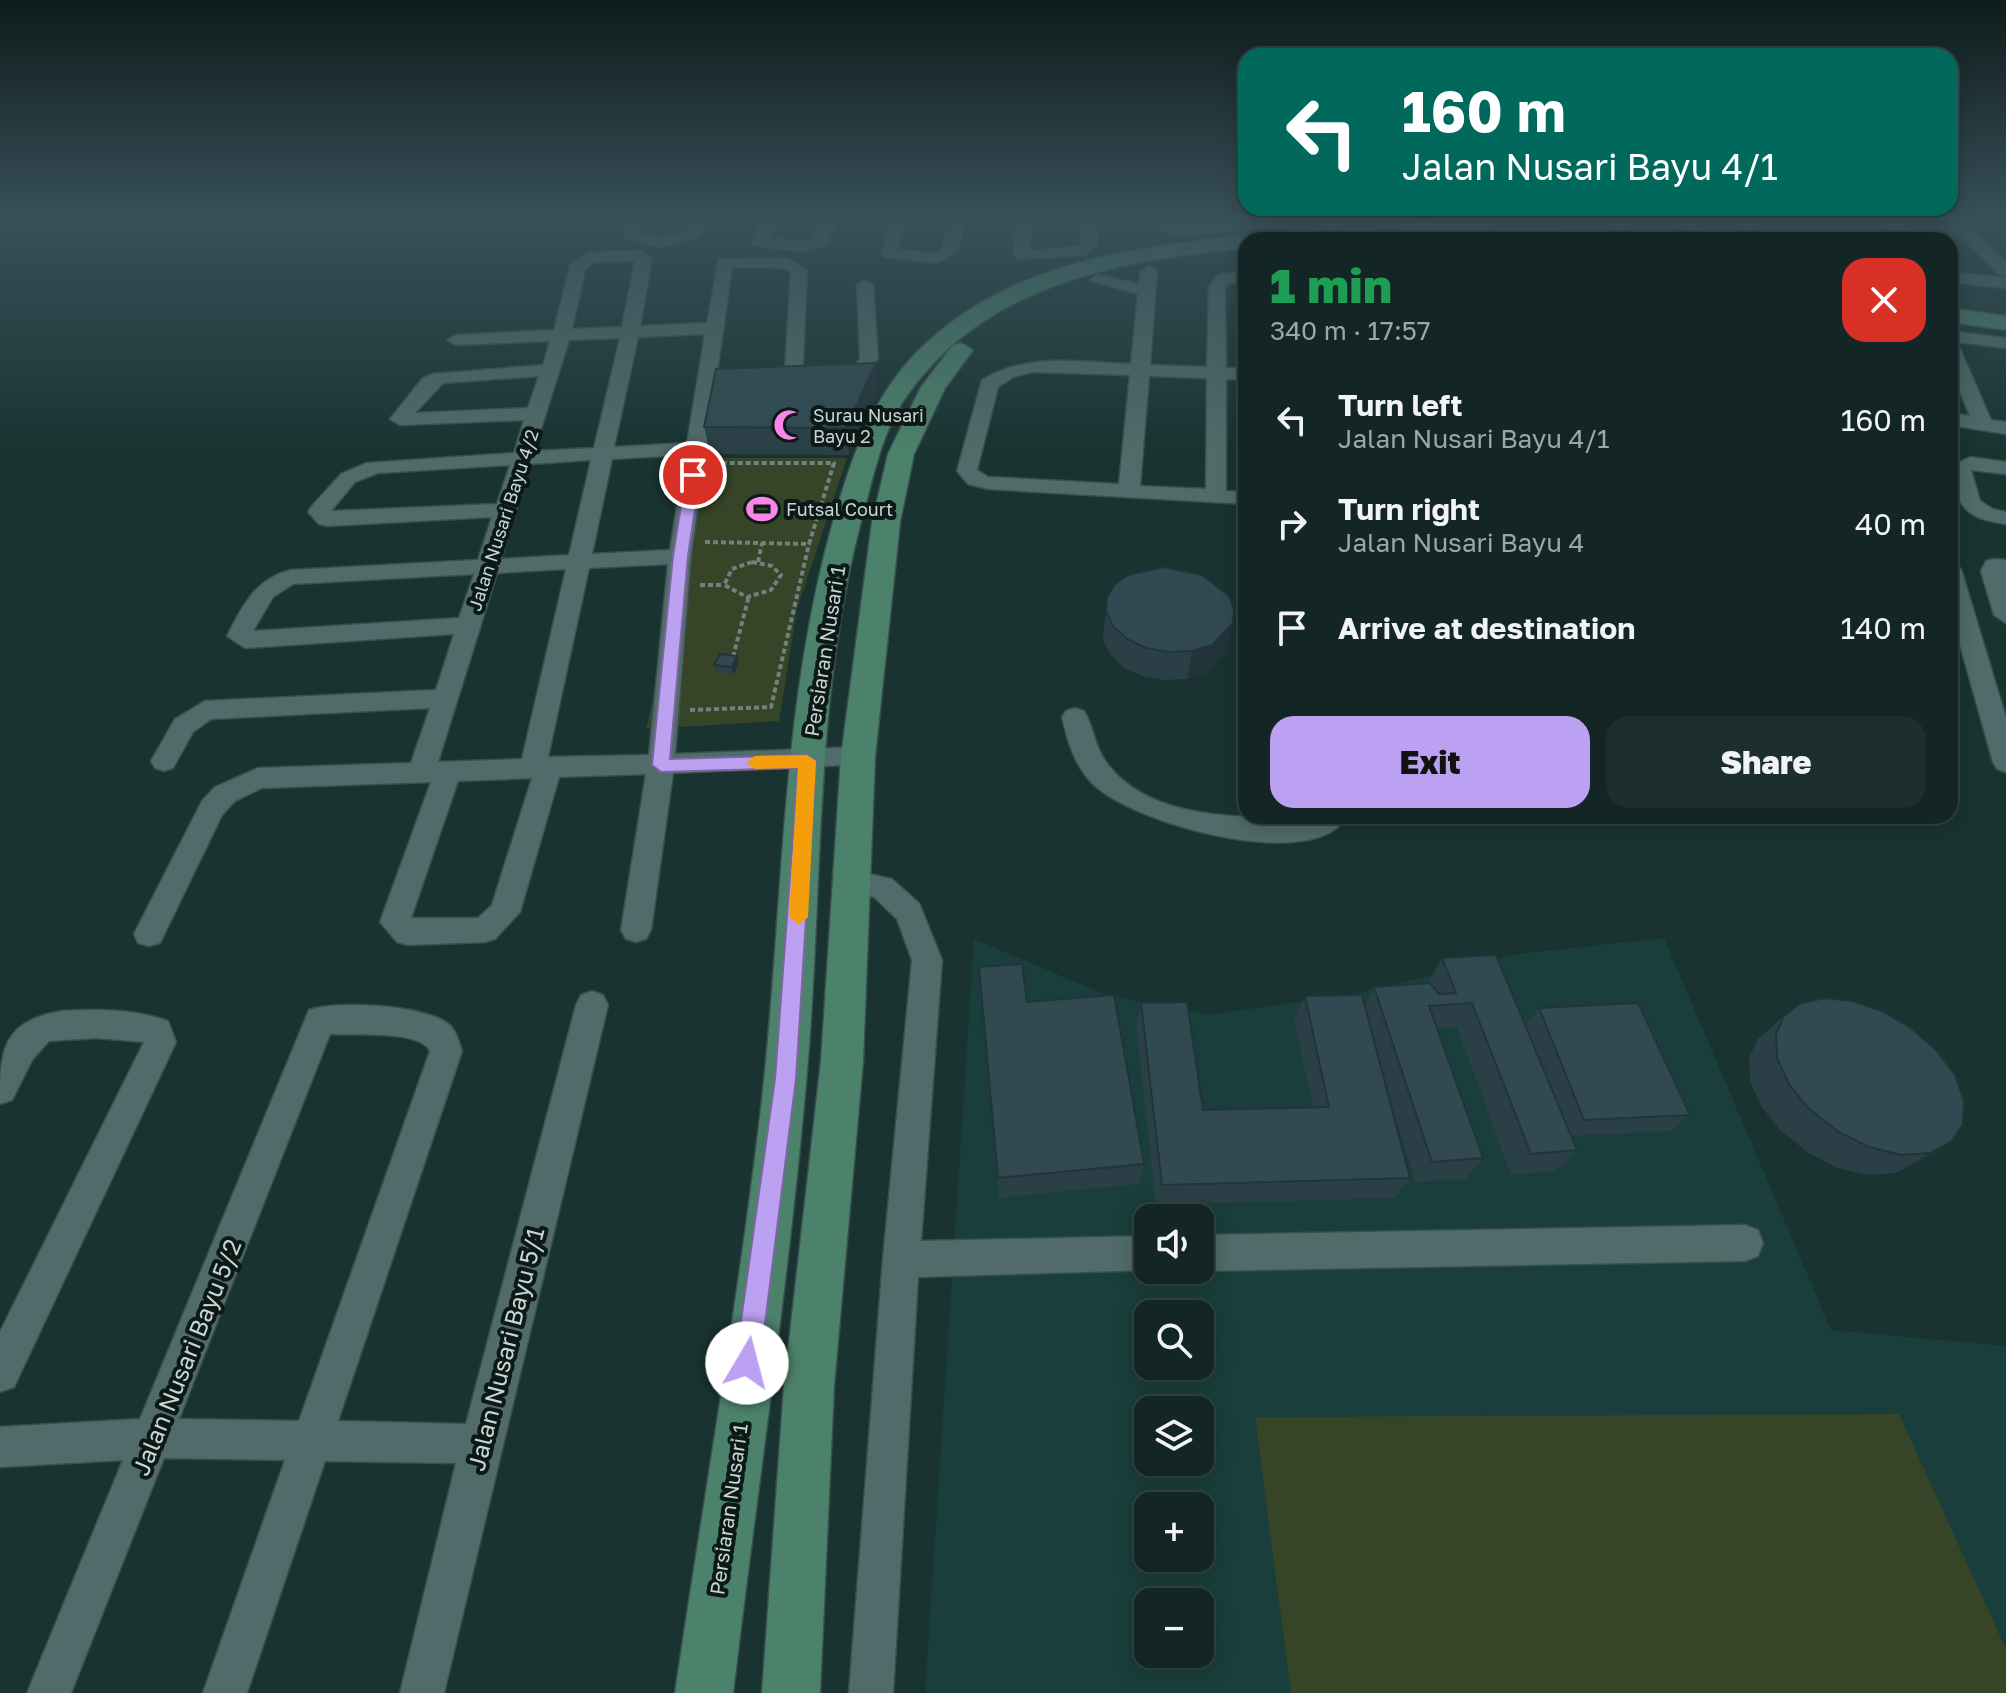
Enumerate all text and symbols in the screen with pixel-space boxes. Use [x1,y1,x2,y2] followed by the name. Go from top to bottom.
[1402,77,1566,144] text: 160 m
[1270,80,1374,184] icon: left
[1402,145,1778,188] text: Jalan Nusari Bayu 4/1
[1270,256,1392,314] text: 1 min
[1842,258,1926,342] button: close
[1270,315,1431,346] text: 340 m · 17:57
[1338,387,1463,423] text: Turn left
[1270,398,1314,442] icon: left
[1841,402,1926,438] text: 160 m
[813,404,924,447] place label: Surau Nusari Bayu 2
[772,408,806,442] mosque icon: Surau Nusari Bayu 2
[1338,423,1610,454] text: Jalan Nusari Bayu 4/1
[463,426,543,614] street label: Jalan Nusari Bayu 4/2
[659,441,727,509] pin
[671,453,715,497] icon: arrive
[1338,491,1480,527] text: Turn right
[745,492,779,526] sports icon: Futsal Court
[786,498,893,520] place label: Futsal Court
[1270,502,1314,546] icon: right
[1855,506,1926,542] text: 40 m
[1338,527,1584,558] text: Jalan Nusari Bayu 4
[799,563,849,738] street label: Persiaran Nusari 1
[1270,606,1314,650] icon: arrive
[1338,610,1635,646] text: Arrive at destination
[1841,610,1926,646] text: 140 m
[1270,716,1590,808] button: Exit
[1606,716,1926,808] button: Share
[1134,1204,1214,1668] map controls
[1134,1204,1214,1284] button: sound
[461,1224,549,1474] street label: Jalan Nusari Bayu 5/1
[125,1235,247,1479] street label: Jalan Nusari Bayu 5/2
[1134,1300,1214,1380] button: search
[705,1321,789,1405] position arrow
[1134,1396,1214,1476] button: layers
[704,1421,752,1596] street label: Persiaran Nusari 1
[1134,1492,1214,1572] button: +
[1134,1588,1214,1668] button: −

